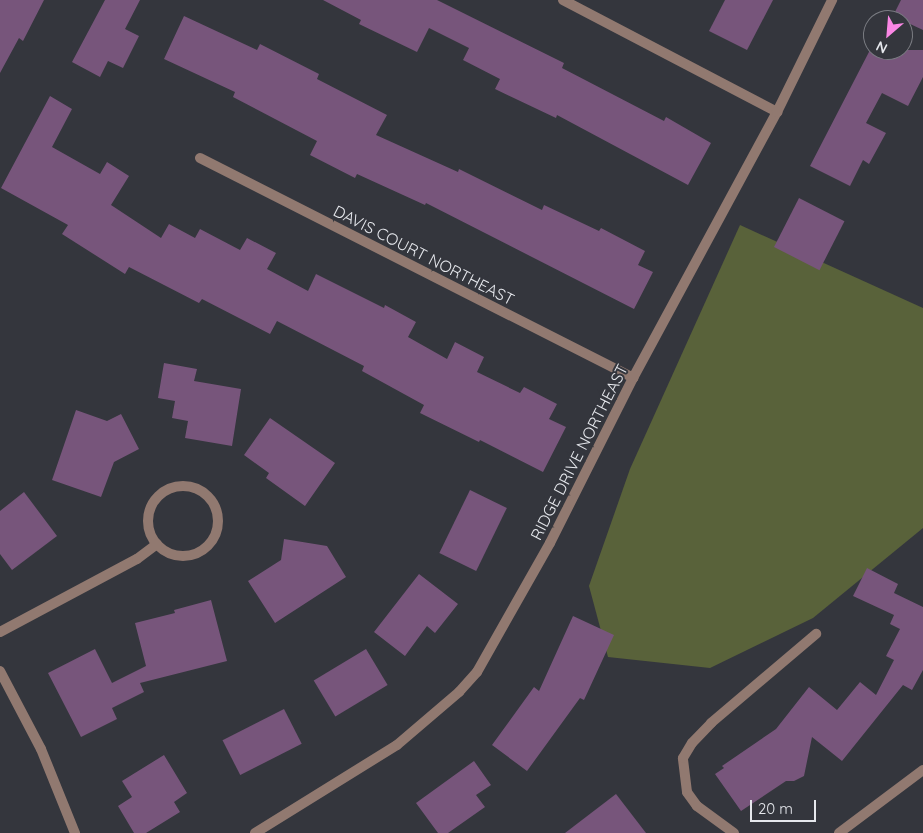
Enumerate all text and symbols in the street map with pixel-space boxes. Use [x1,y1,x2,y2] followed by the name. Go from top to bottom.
[863,10,913,60] north arrow
[873,37,890,58] text: N
[330,201,518,309] street label: DAVIS COURT NORTHEAST
[526,361,632,543] street label: RIDGE DRIVE NORTHEAST
[753,790,819,822] scale bar
[758,799,793,818] text: 20 m

